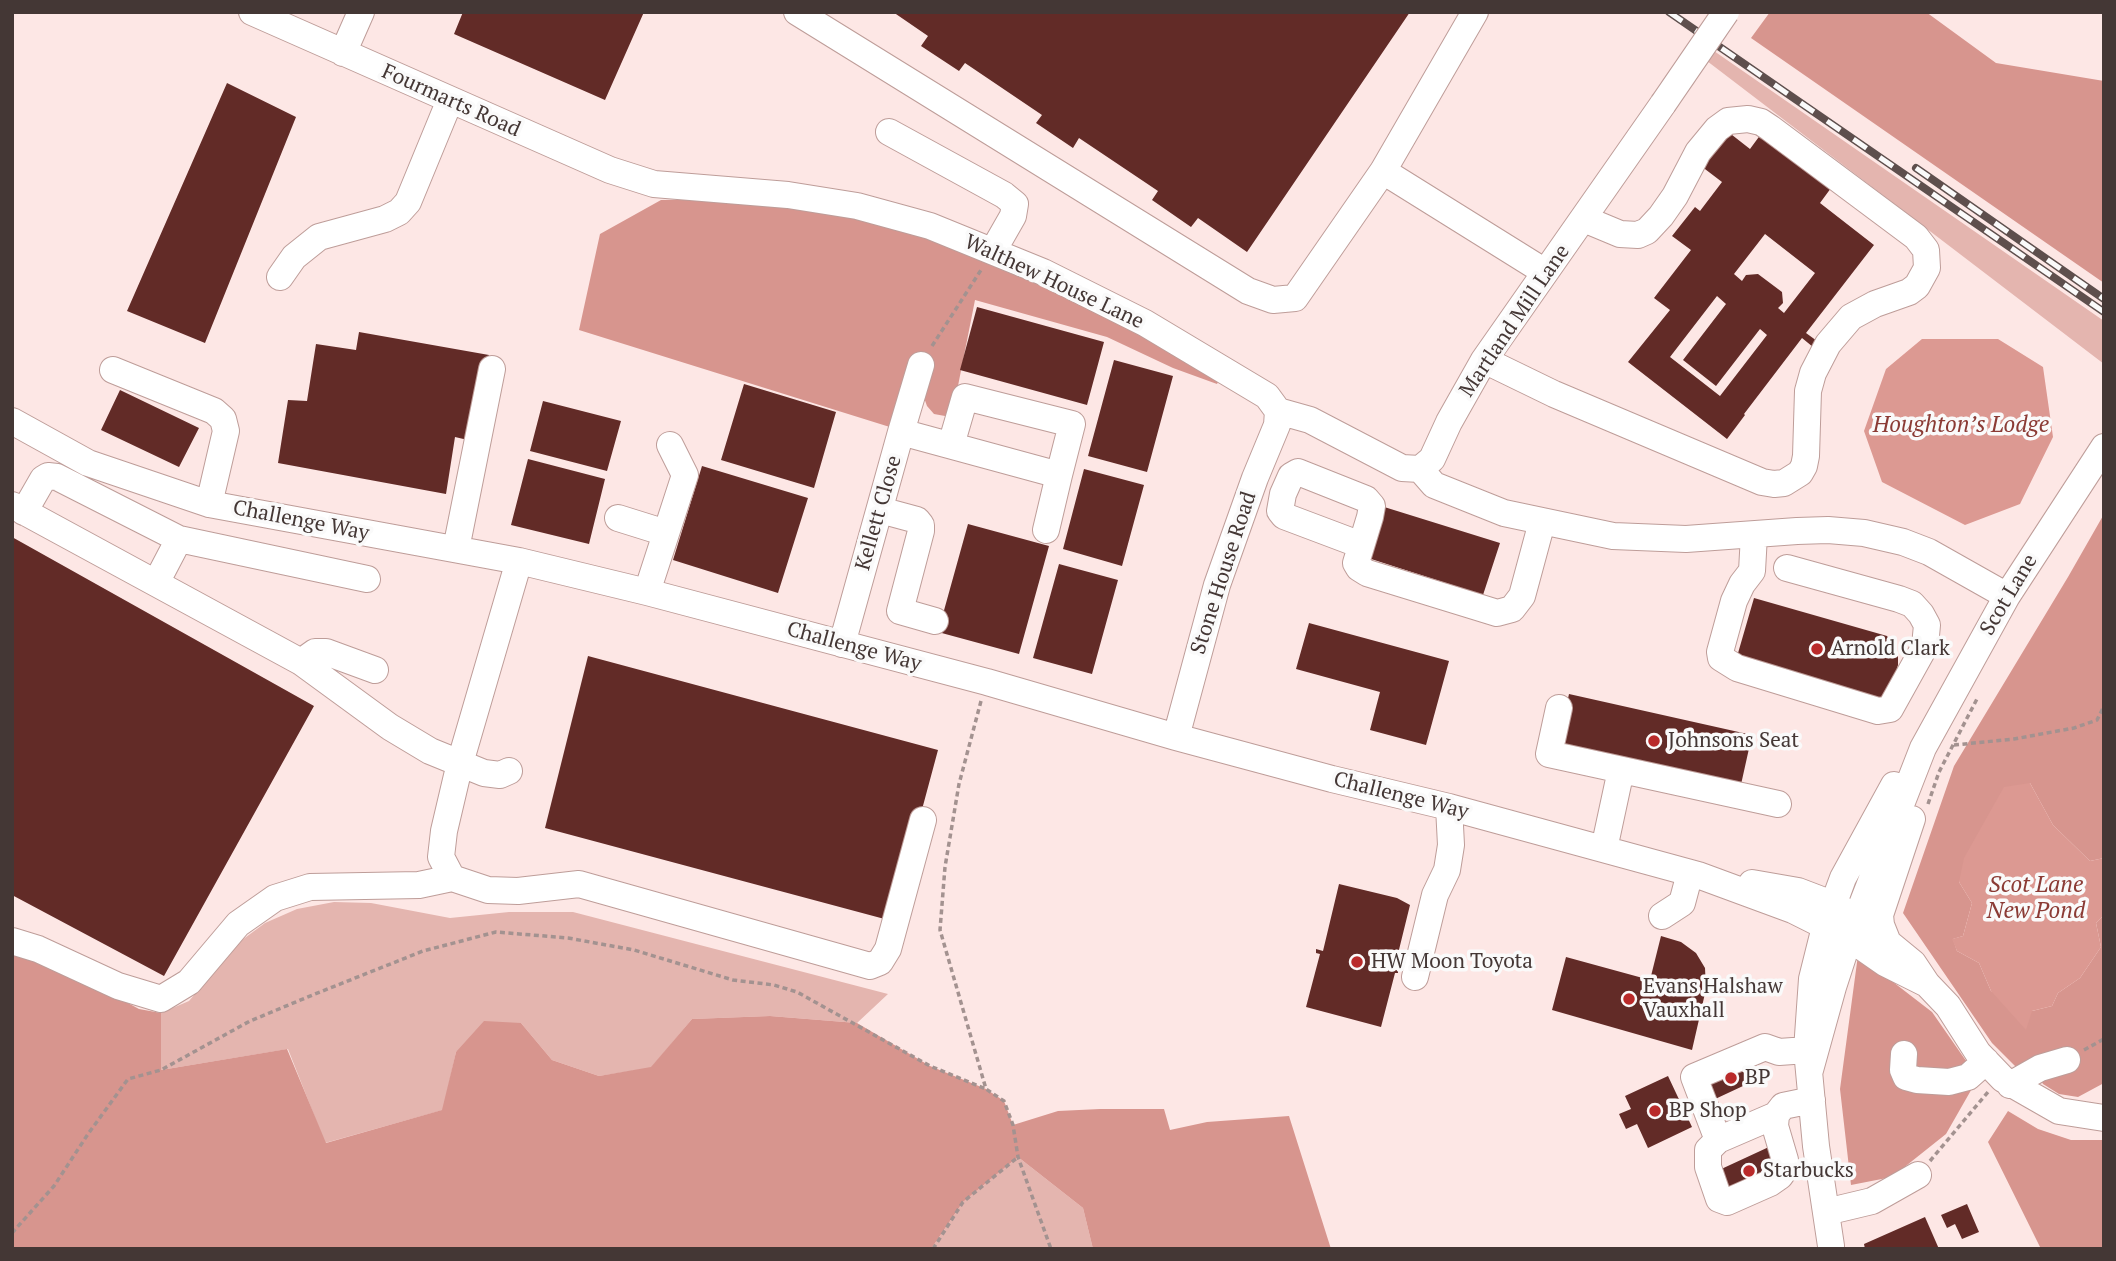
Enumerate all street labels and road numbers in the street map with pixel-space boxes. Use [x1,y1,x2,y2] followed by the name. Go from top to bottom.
[378,59,524,143] street label: Fourmarts Road
[960,229,1148,335] street label: Walthew House Lane
[1455,240,1575,402] street label: Martland Mill Lane
[851,453,907,573] street label: Kellett Close
[1186,489,1262,657] street label: Stone House Road
[231,495,371,547] street label: Challenge Way
[1975,550,2043,640] street label: Scot Lane
[784,617,924,677] street label: Challenge Way
[1331,767,1471,825] street label: Challenge Way

